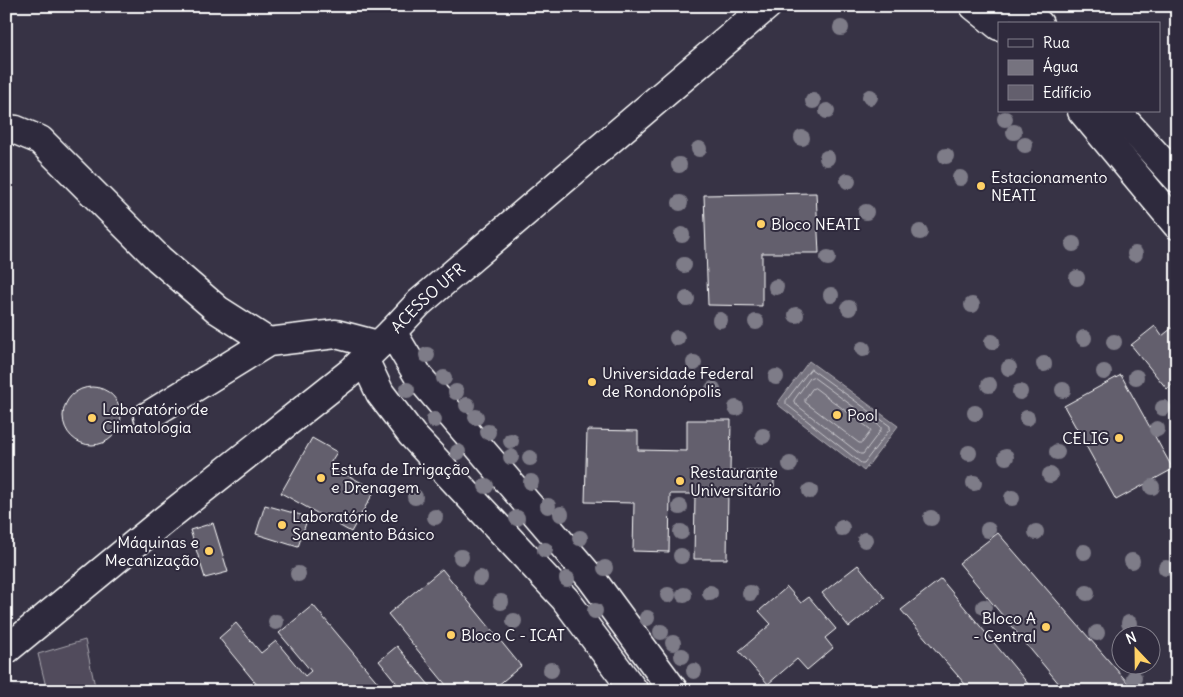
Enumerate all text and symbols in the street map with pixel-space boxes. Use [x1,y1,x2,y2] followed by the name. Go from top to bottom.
[998,22,1160,112] legend
[1043,33,1070,52] text: Rua
[1043,57,1079,76] text: Água
[1043,83,1091,102] text: Edifício
[991,167,1107,205] place label: Estacionamento NEATI
[975,180,987,192] marker: Estacionamento NEATI
[771,214,860,234] place label: Bloco NEATI
[755,218,767,230] marker: Bloco NEATI
[386,258,469,337] street label: ACESSO UFR
[602,363,753,401] place label: Universidade Federal de Rondonópolis
[586,376,598,388] marker: Universidade Federal de Rondonópolis
[102,399,208,437] place label: Laboratório de Climatologia
[847,405,878,425] place label: Pool
[831,409,843,421] marker: Pool
[86,412,98,424] marker: Laboratório de Climatologia
[1062,428,1109,448] place label: CELIG
[1113,432,1125,444] marker: CELIG
[331,459,470,497] place label: Estufa de Irrigação e Drenagem
[690,462,781,500] place label: Restaurante Universitário
[315,472,327,484] marker: Estufa de Irrigação e Drenagem
[674,475,686,487] marker: Restaurante Universitário
[292,506,435,544] place label: Laboratório de Saneamento Básico
[276,519,288,531] marker: Laboratório de Saneamento Básico
[105,532,199,570] place label: Máquinas e Mecanização
[203,545,215,557] marker: Máquinas e Mecanização
[973,608,1036,646] place label: Bloco A - Central
[1040,621,1052,633] marker: Bloco A - Central
[1110,624,1160,674] north arrow
[461,625,565,645] place label: Bloco C - ICAT
[1123,628,1139,648] text: N
[445,629,457,641] marker: Bloco C - ICAT

